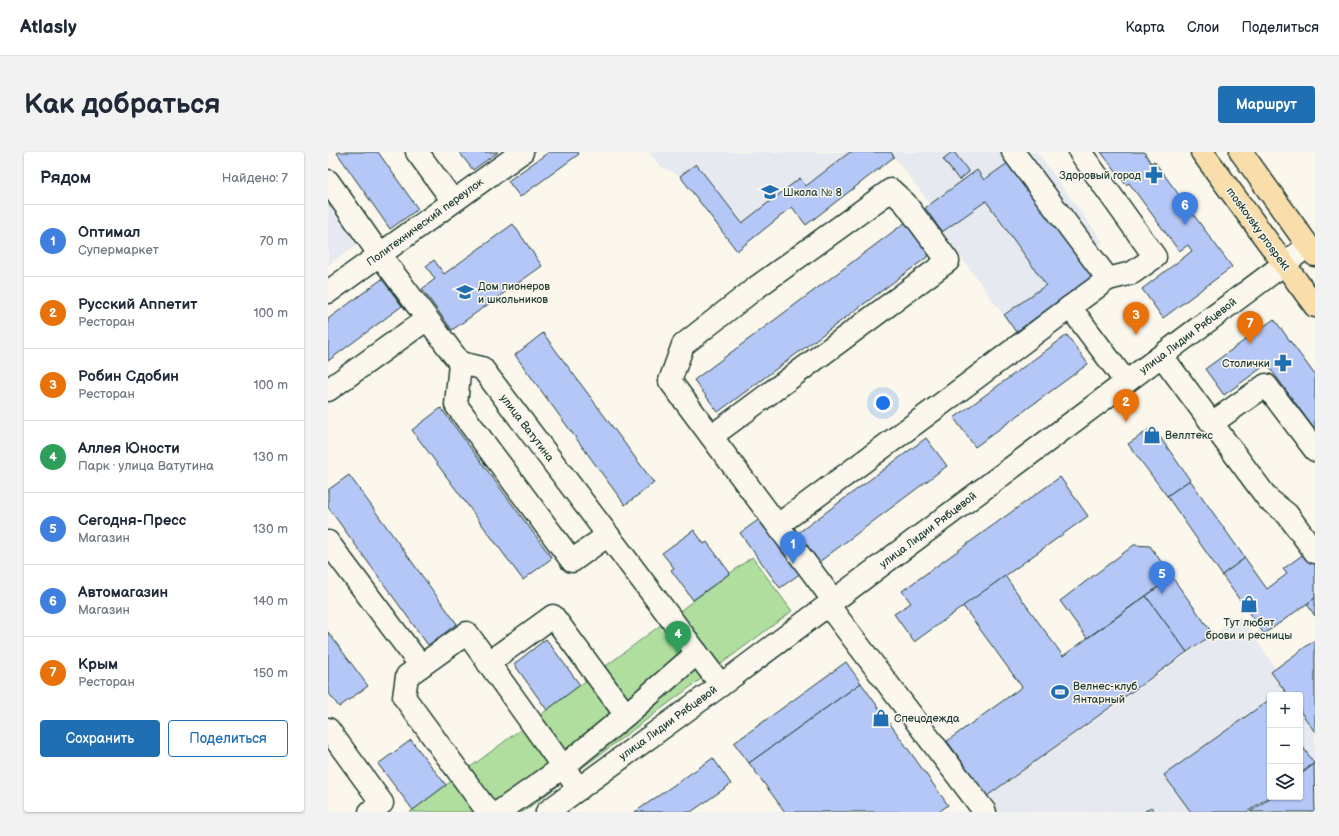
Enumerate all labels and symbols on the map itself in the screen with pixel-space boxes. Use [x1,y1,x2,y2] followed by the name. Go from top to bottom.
[1144,165,1164,185] pharmacy icon: Здоровый город
[1059,169,1141,182] place label: Здоровый город
[364,175,486,269] street label: Политехнический переулок
[760,182,780,202] school or university icon: Школа № 8
[1223,185,1293,274] street label: moskovsky prospekt
[783,186,842,199] place label: Школа № 8
[1172,192,1198,225] pin: 6
[478,280,550,306] place label: Дом пионеров и школьников
[455,282,475,302] school or university icon: Дом пионеров и школьников
[1137,295,1239,377] street label: улица Лидии Рябцевой
[1123,302,1149,335] pin: 3
[1237,311,1263,344] pin: 7
[1273,353,1293,373] pharmacy icon: Столички
[1222,357,1270,370] place label: Столички
[1113,389,1139,422] pin: 2
[497,392,557,465] street label: улица Ватутина
[873,393,893,413] your location
[1142,425,1162,445] shop icon: Веллтекс
[1165,429,1214,442] place label: Веллтекс
[877,489,979,571] street label: улица Лидии Рябцевой
[780,531,806,564] pin: 1
[1149,561,1175,594] pin: 5
[1239,594,1259,614] shop icon: Тут любят брови и ресницы
[1206,616,1292,642] place label: Тут любят брови и ресницы
[665,621,691,654] pin: 4
[1073,680,1137,706] place label: Велнес-клуб Янтарный
[1050,682,1070,702] sports icon: Велнес-клуб Янтарный
[616,683,720,763] street label: улица Лидии Рябцевой
[871,708,891,728] shop icon: Спецодежда
[894,712,960,725] place label: Спецодежда

